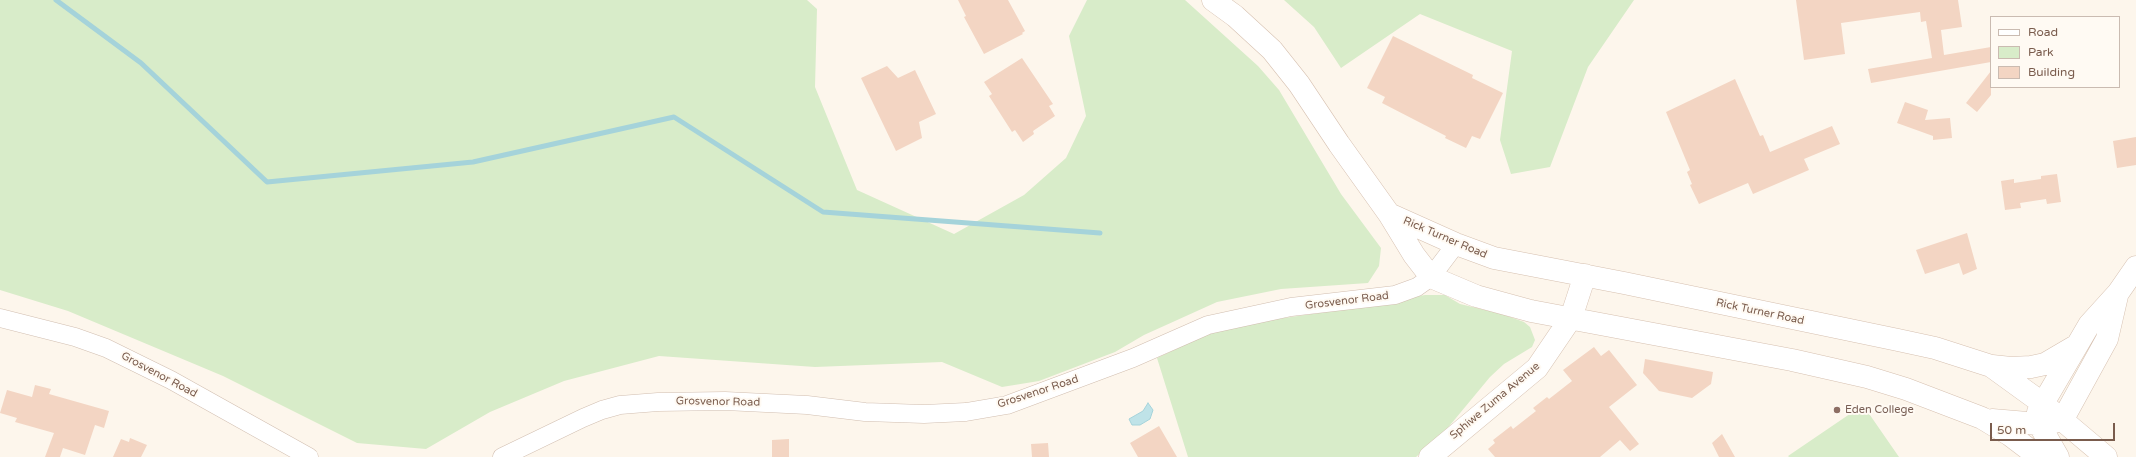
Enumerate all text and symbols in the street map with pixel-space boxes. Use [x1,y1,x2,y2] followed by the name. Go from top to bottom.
[1990,16,2120,88] legend
[2028,25,2058,39] text: Road
[2028,45,2054,59] text: Park
[2028,65,2075,79] text: Building
[1401,214,1489,262] street label: Rick Turner Road
[1304,289,1390,313] street label: Grosvenor Road
[1715,296,1805,328] street label: Rick Turner Road
[119,349,199,401] street label: Grosvenor Road
[1447,360,1543,442] street label: Sphiwe Zuma Avenue
[996,373,1080,411] street label: Grosvenor Road
[676,395,760,409] street label: Grosvenor Road
[1845,403,1914,417] place label: Eden College
[1832,405,1842,415] marker: Eden College
[1992,415,2117,441] scale bar
[1997,423,2026,437] text: 50 m

